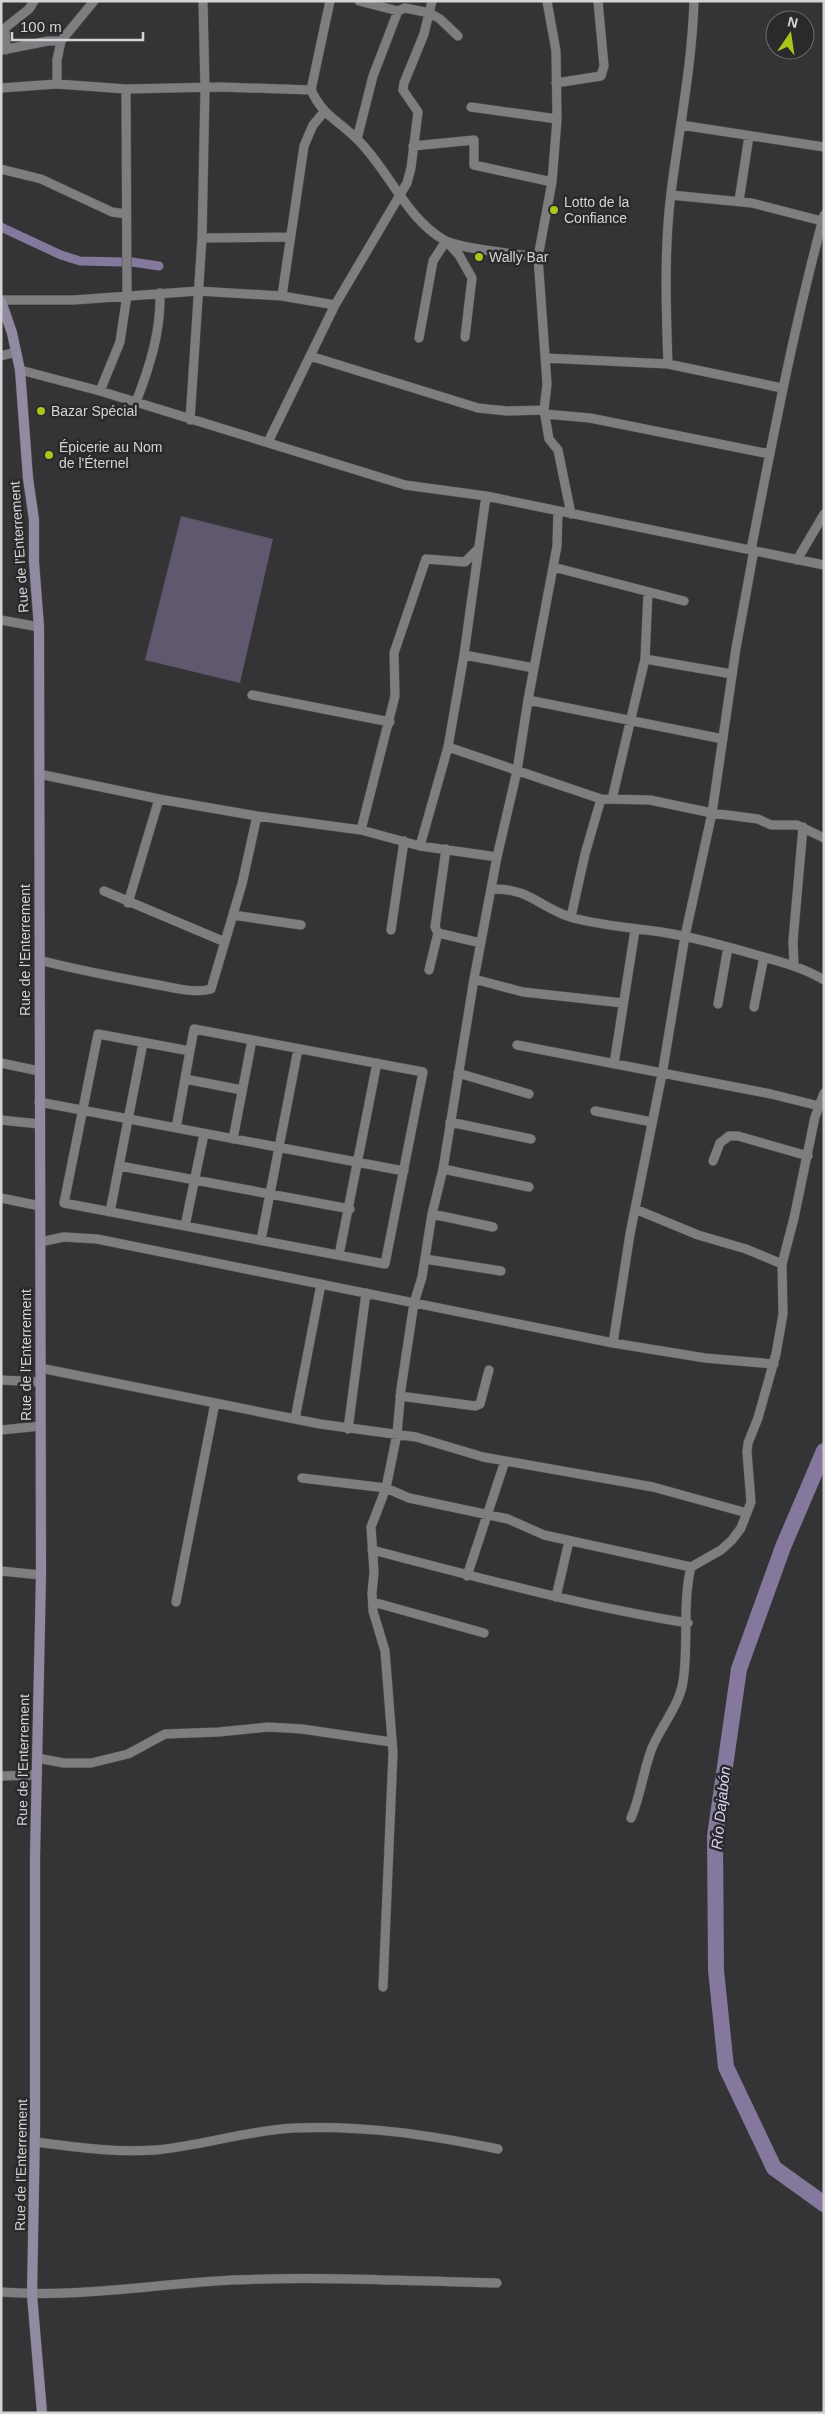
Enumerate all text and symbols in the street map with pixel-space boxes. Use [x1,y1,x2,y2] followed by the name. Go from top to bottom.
[12,10,144,42] scale bar
[765,10,815,60] north arrow
[786,13,800,31] text: N
[20,18,62,35] text: 100 m
[564,194,630,226] place label: Lotto de la Confiance
[548,204,560,216] marker: Lotto de la Confiance
[489,249,549,265] place label: Wally Bar
[473,251,485,263] marker: Wally Bar
[51,403,137,419] place label: Bazar Spécial
[35,405,47,417] marker: Bazar Spécial
[59,439,163,471] place label: Épicerie au Nom de l'Éternel
[43,449,55,461] marker: Épicerie au Nom de l'Éternel
[6,481,32,613] street label: Rue de l'Enterrement
[17,884,33,1016] street label: Rue de l'Enterrement
[18,1289,34,1421] street label: Rue de l'Enterrement
[14,1694,32,1826] street label: Rue de l'Enterrement
[708,1766,733,1850] water label: Río Dajabón
[12,2099,30,2231] street label: Rue de l'Enterrement

